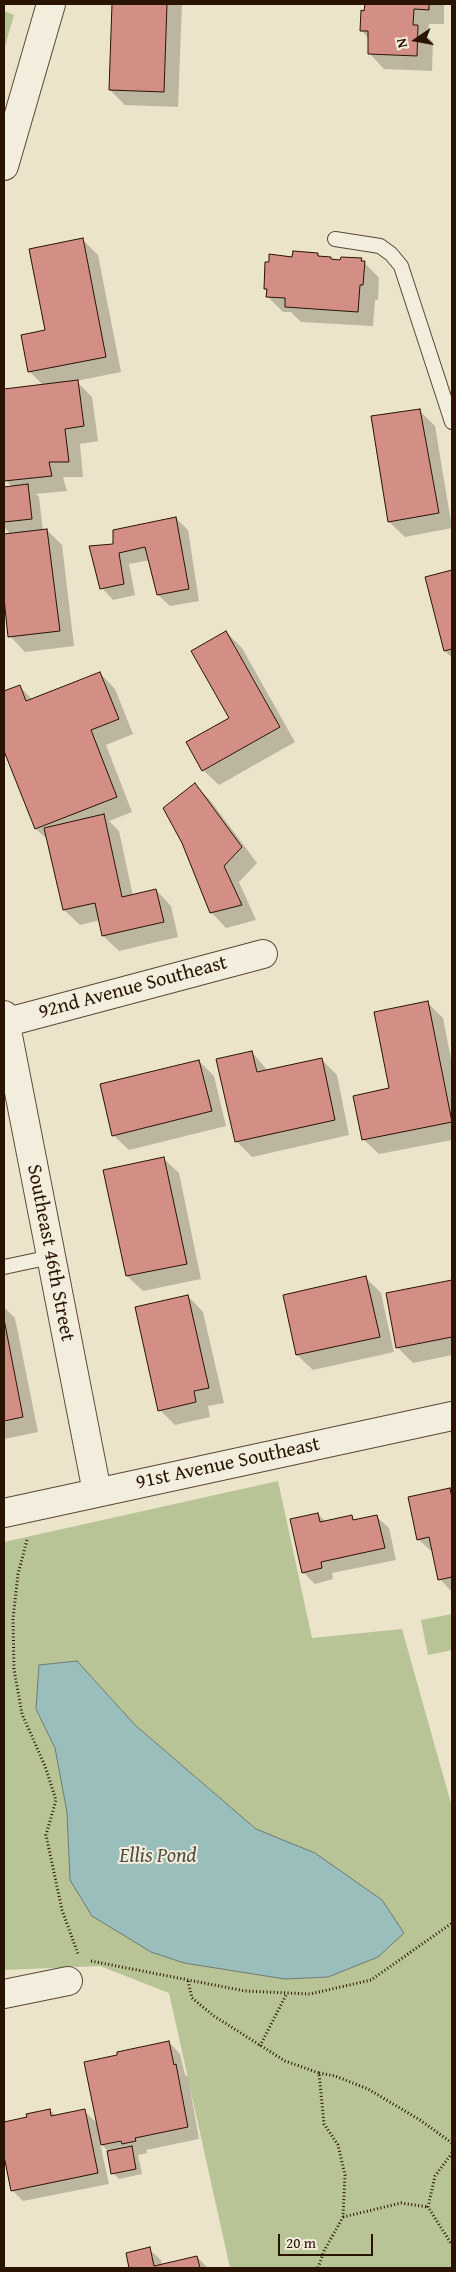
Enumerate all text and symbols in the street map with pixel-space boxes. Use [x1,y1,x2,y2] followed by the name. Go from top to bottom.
[391,15,441,65] north arrow
[391,36,412,50] text: N
[36,951,230,1025] street label: 92nd Avenue Southeast
[21,1162,79,1344] street label: Southeast 46th Street
[134,1433,322,1495] street label: 91st Avenue Southeast
[119,1844,197,1870] water label: Ellis Pond
[281,2224,376,2256] scale bar
[286,2232,316,2253] text: 20 m

